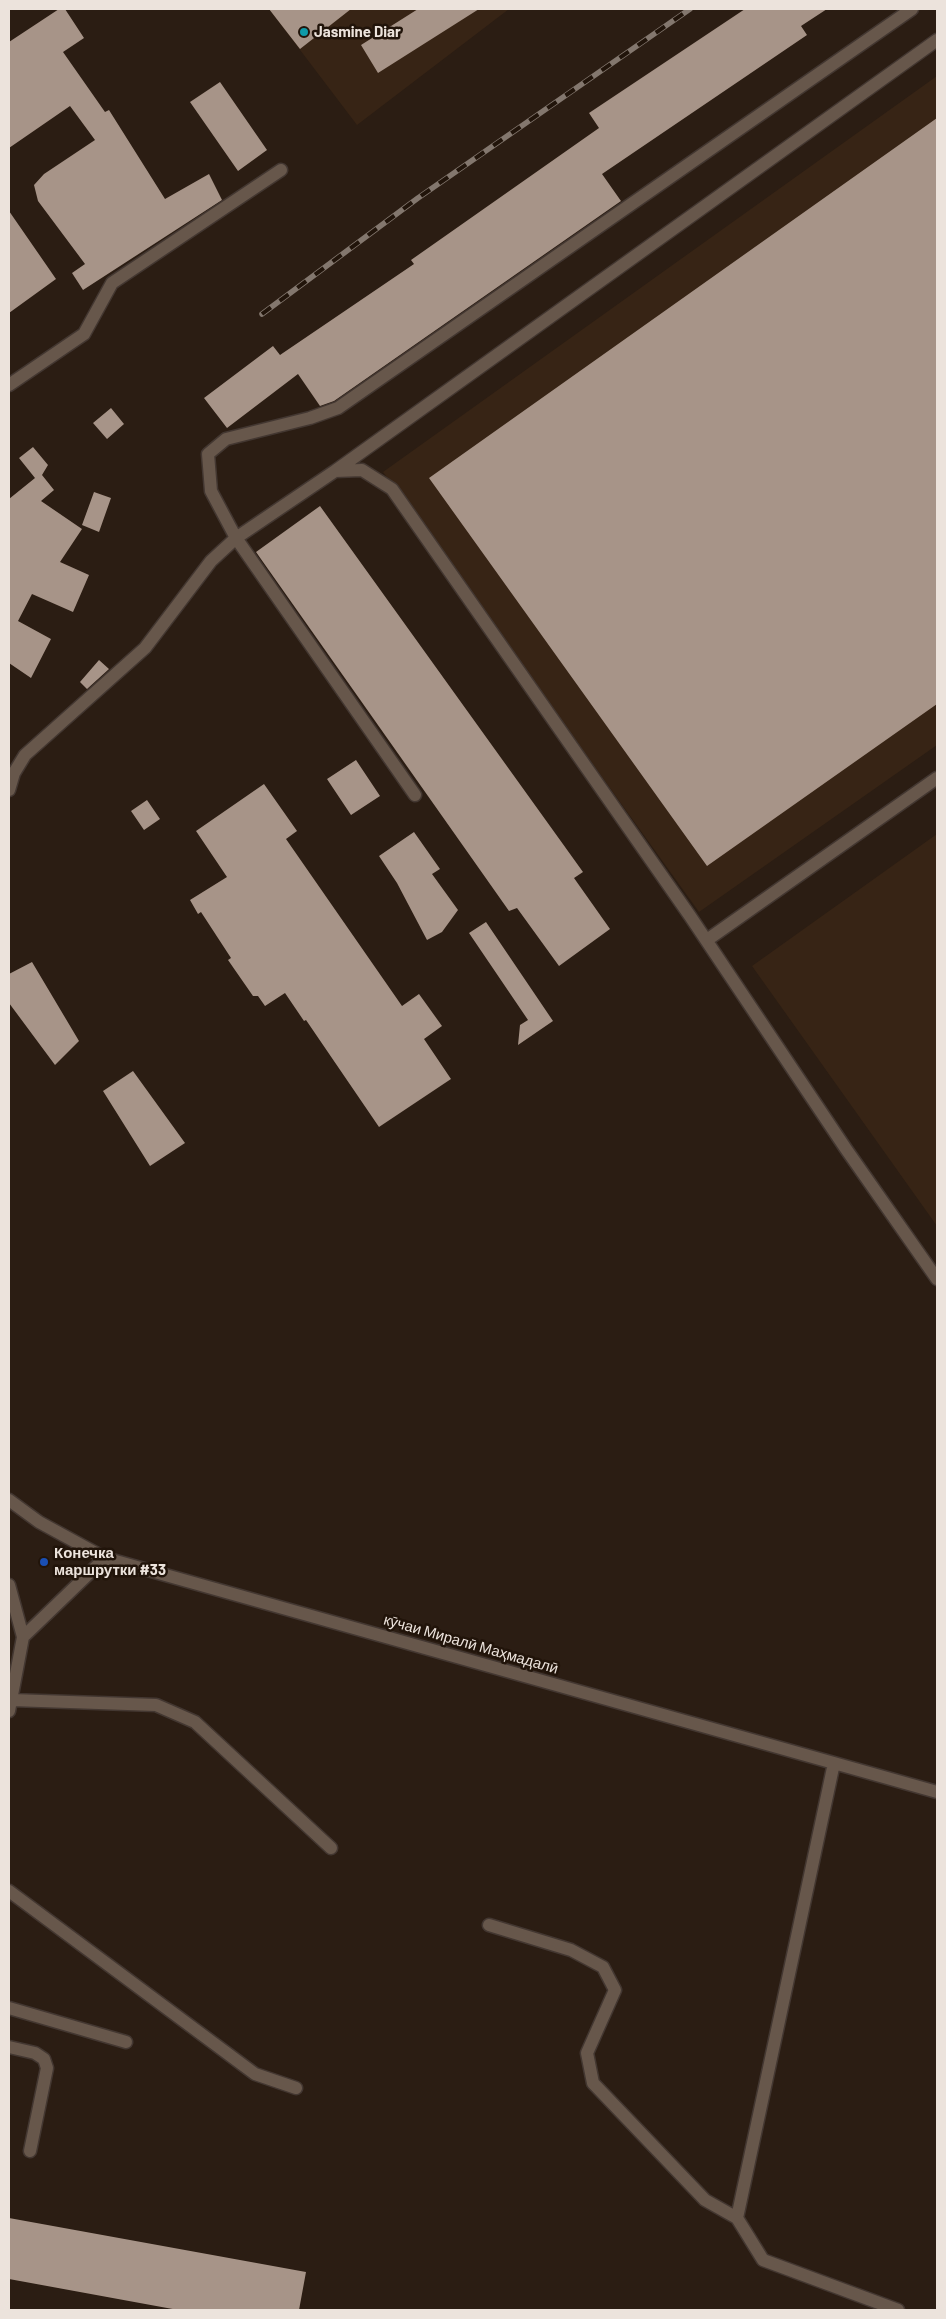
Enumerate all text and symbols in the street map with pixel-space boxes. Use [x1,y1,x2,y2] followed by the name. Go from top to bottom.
[314,23,401,41] place label: Jasmine Diar
[298,26,310,38] marker: Jasmine Diar
[54,1544,166,1579] place label: Конечка маршрутки #33
[38,1556,50,1568] marker: Конечка маршрутки #33
[382,1610,560,1678] street label: кӯчаи Миралӣ Маҳмадалӣ

